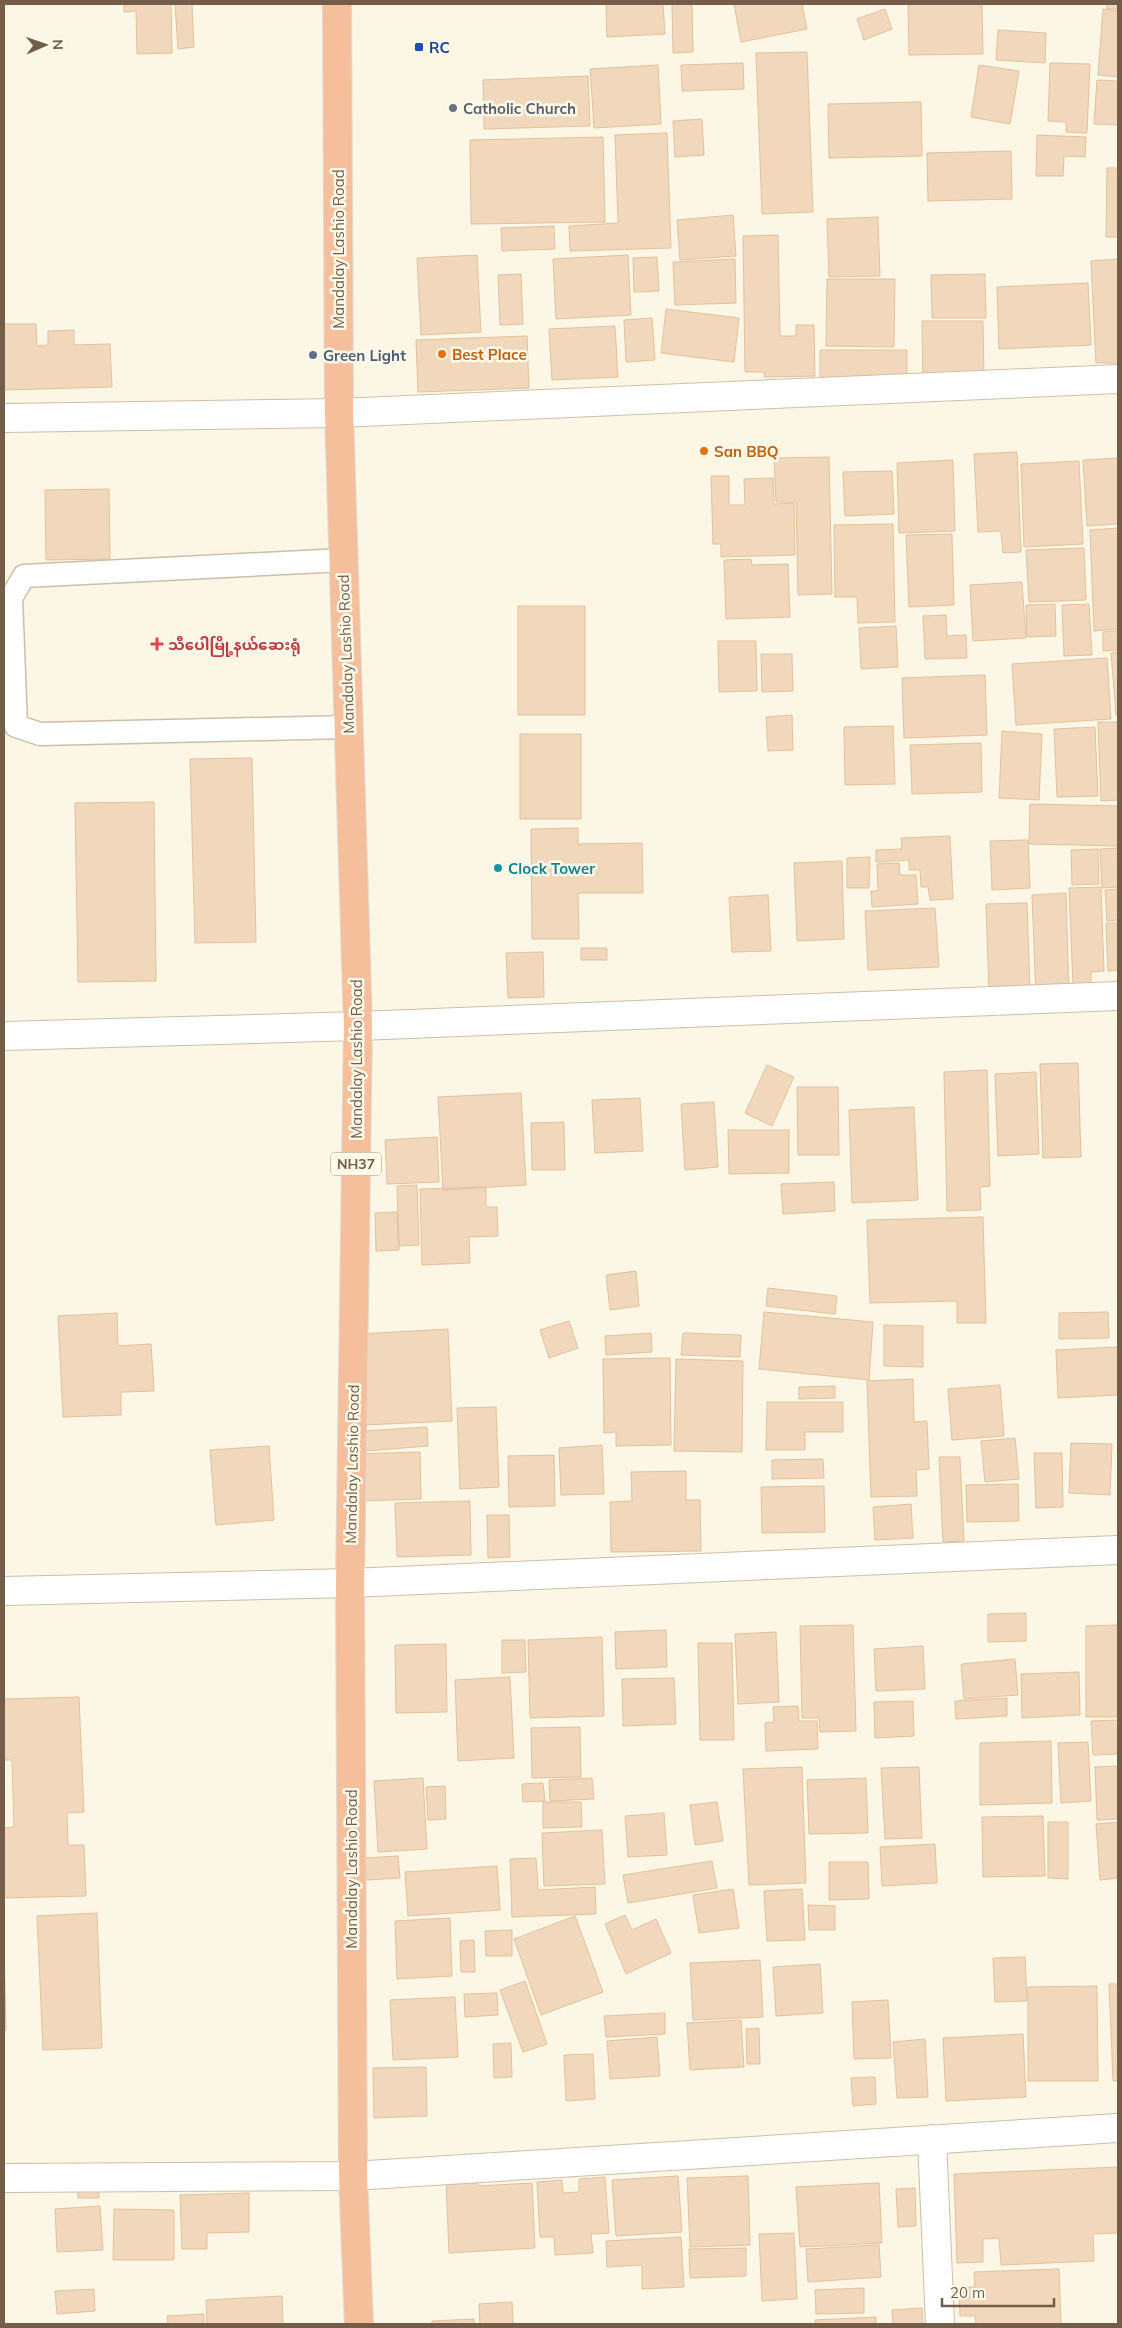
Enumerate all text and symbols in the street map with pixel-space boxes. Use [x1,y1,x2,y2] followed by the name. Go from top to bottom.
[20,20,70,70] north arrow
[429,38,450,57] place label: RC
[49,39,67,50] text: N
[413,41,425,53] marker: RC
[463,99,576,118] place label: Catholic Church
[447,102,459,114] marker: Catholic Church
[329,169,348,329] street label: Mandalay Lashio Road
[452,345,527,364] place label: Best Place
[323,346,406,365] place label: Green Light
[436,348,448,360] marker: Best Place
[307,349,319,361] marker: Green Light
[714,442,779,461] place label: San BBQ
[698,445,710,457] marker: San BBQ
[334,574,358,734] street label: Mandalay Lashio Road
[168,635,301,657] place label: သီပေါမြို့နယ်ဆေးရုံ
[150,637,164,651] marker: သီပေါမြို့နယ်ဆေးရုံ
[508,859,595,878] place label: Clock Tower
[492,862,504,874] marker: Clock Tower
[347,979,366,1139] street label: Mandalay Lashio Road
[331,1152,381,1176] road number: NH37
[341,1384,363,1544] street label: Mandalay Lashio Road
[342,1789,361,1949] street label: Mandalay Lashio Road
[942,2276,1054,2308] scale bar
[950,2283,985,2302] text: 20 m

